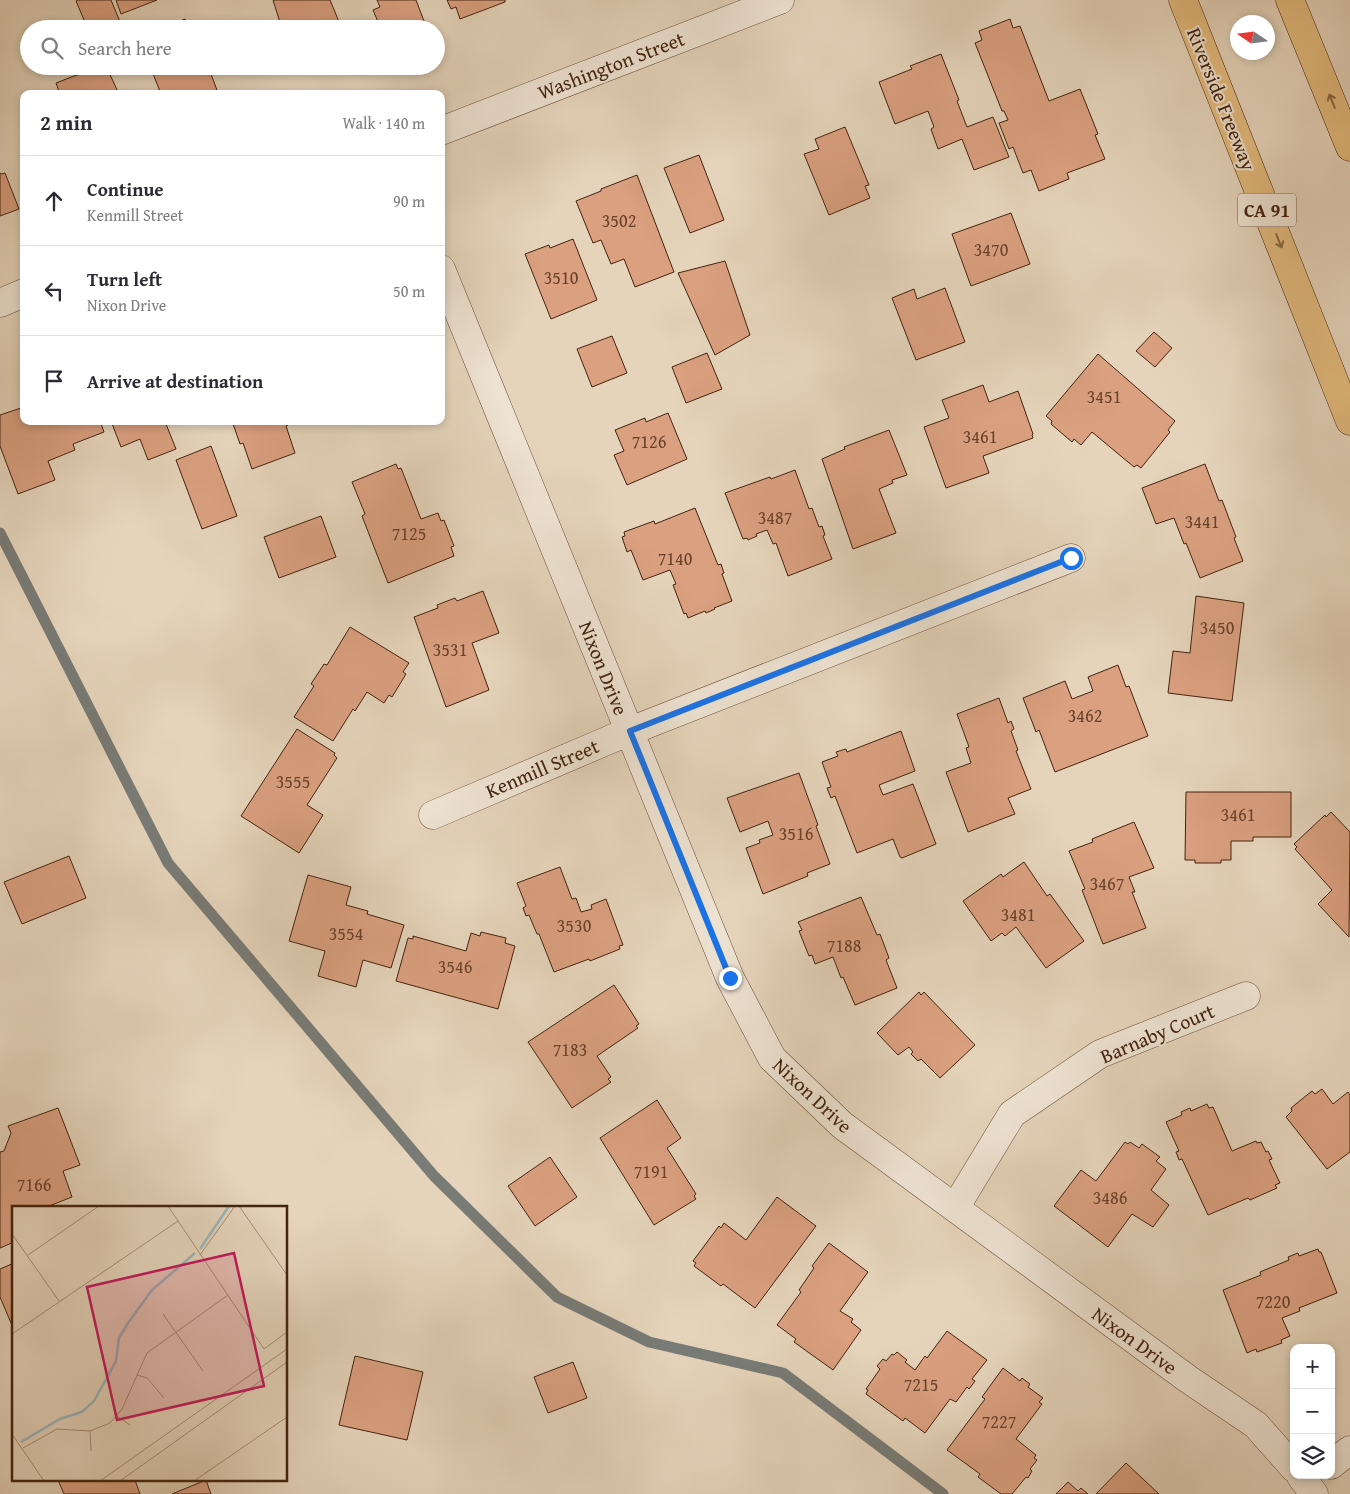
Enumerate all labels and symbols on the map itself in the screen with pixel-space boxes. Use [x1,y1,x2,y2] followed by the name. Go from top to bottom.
[1230,15,1275,60] north arrow
[1180,23,1264,175] street label: Riverside Freeway
[533,24,689,106] street label: Washington Street
[1326,94,1335,109] one-way arrow
[1238,194,1296,226] road number: CA 91
[602,207,636,234] house number: 3502
[1275,233,1284,248] one-way arrow
[974,236,1009,263] house number: 3470
[544,264,579,291] house number: 3510
[1087,383,1121,410] house number: 3451
[963,423,997,450] house number: 3461
[632,428,666,455] house number: 7126
[758,504,792,531] house number: 3487
[1185,508,1219,535] house number: 3441
[392,520,426,547] house number: 7125
[658,545,693,572] house number: 7140
[1060,547,1083,570] route start
[1200,614,1235,641] house number: 3450
[572,617,636,719] street label: Nixon Drive
[433,636,467,663] house number: 3531
[1068,702,1102,729] house number: 3462
[481,731,603,805] street label: Kenmill Street
[276,768,310,795] house number: 3555
[1221,801,1255,828] house number: 3461
[779,820,813,847] house number: 3516
[1090,870,1124,897] house number: 3467
[1001,901,1035,928] house number: 3481
[557,912,592,939] house number: 3530
[329,920,363,947] house number: 3554
[827,932,861,959] house number: 7188
[438,953,472,980] house number: 3546
[719,967,742,990] route end
[1095,996,1219,1070] street label: Barnaby Court
[553,1036,587,1063] house number: 7183
[767,1051,859,1139] street label: Nixon Drive
[634,1158,668,1185] house number: 7191
[17,1171,51,1198] house number: 7166
[1093,1184,1127,1211] house number: 3486
[12,1206,288,1482] inset map
[1256,1288,1291,1315] house number: 7220
[1086,1299,1184,1381] street label: Nixon Drive
[904,1371,938,1398] house number: 7215
[982,1408,1016,1435] house number: 7227

